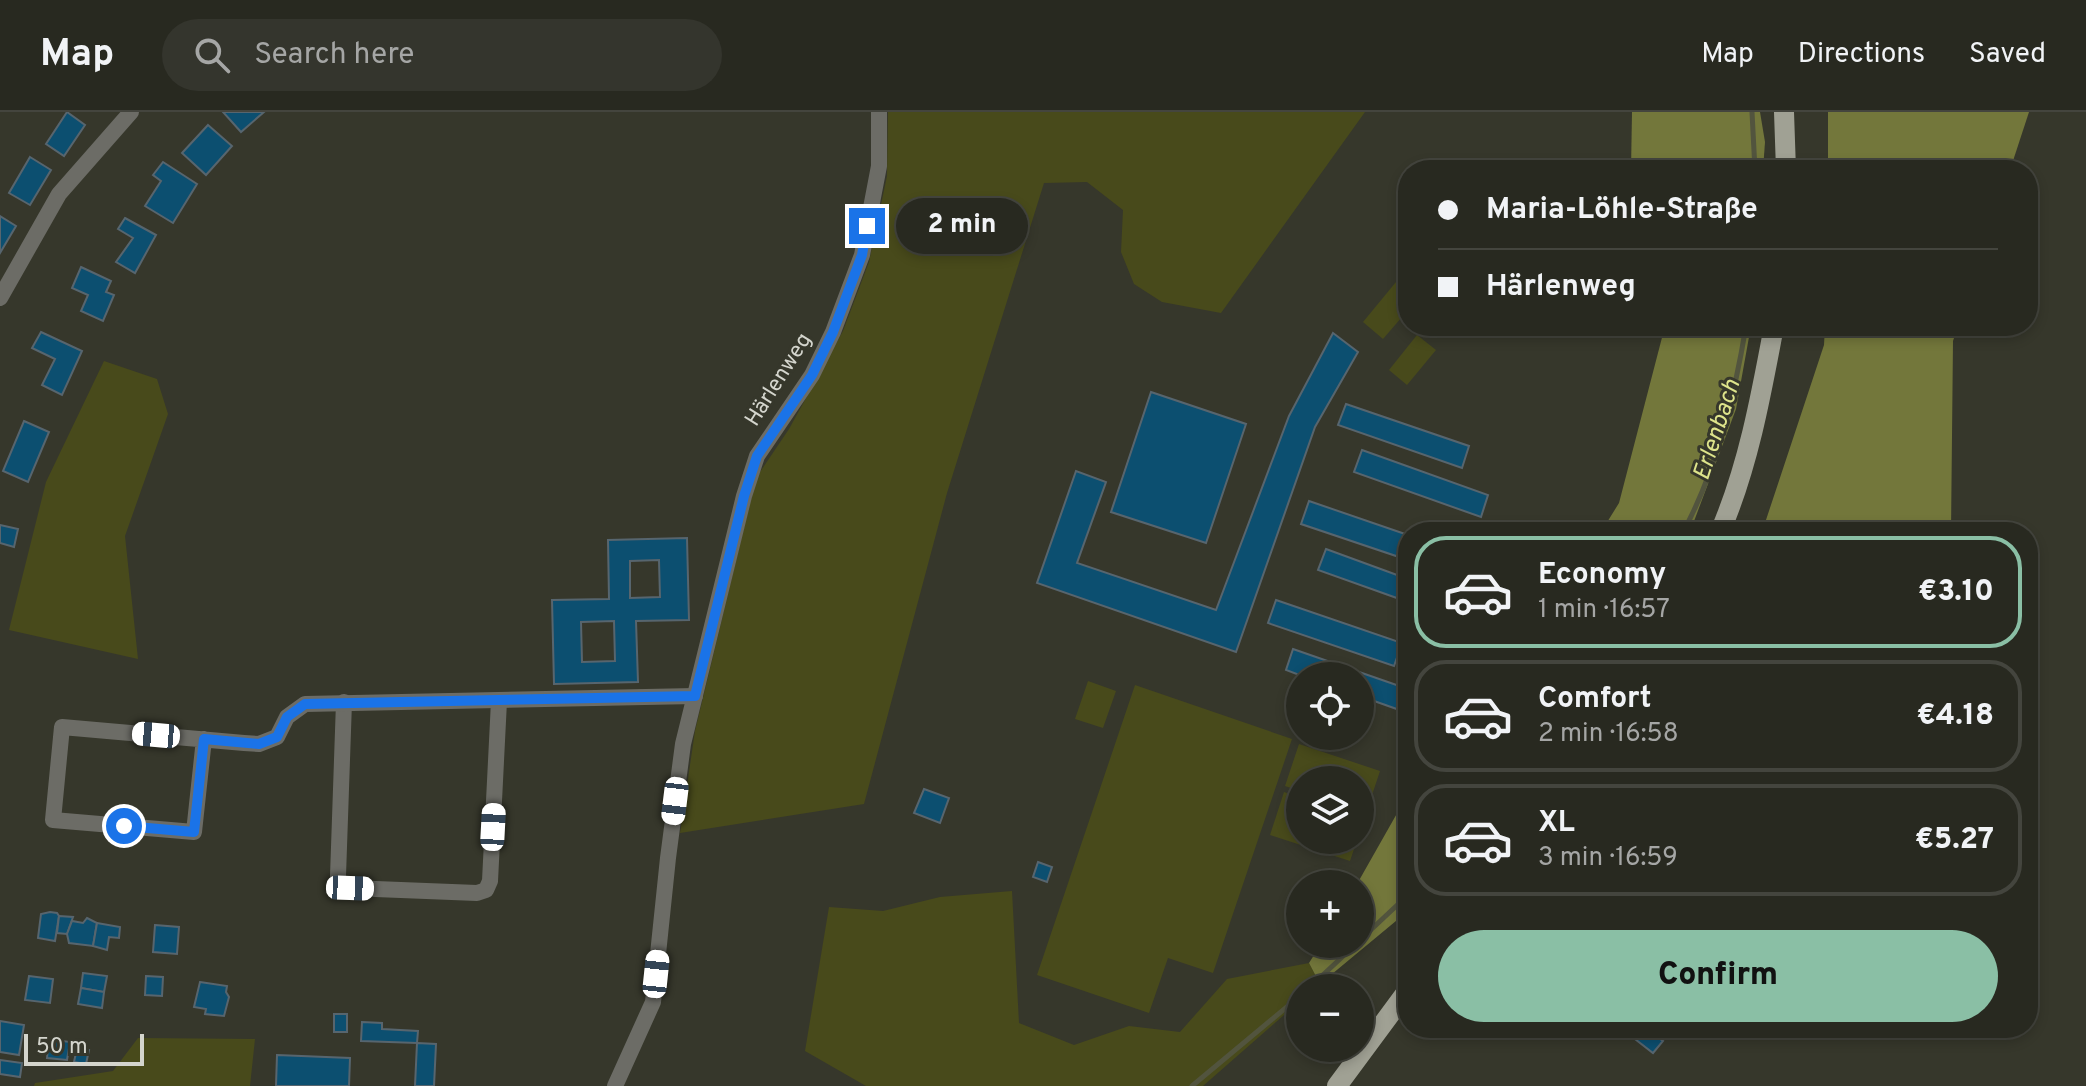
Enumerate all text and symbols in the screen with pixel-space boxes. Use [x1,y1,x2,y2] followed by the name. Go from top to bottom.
[162,19,722,91] search box
[40,31,114,80] text: Map
[190,33,234,77] icon: search
[254,37,414,74] text: Search here
[1701,37,1754,73] text: Map
[1798,37,1925,73] text: Directions
[1969,37,2046,73] text: Saved
[1486,192,1758,229] text: Maria-Löhle-Straße
[895,198,1027,254] callout: 2 min
[849,208,885,244] route end
[928,209,996,242] text: 2 min
[1486,269,1636,306] text: Härlenweg
[740,328,818,432] street label: Härlenweg
[1688,376,1748,484] water label: Erlenbach
[1442,556,1514,628] icon: car
[1538,557,1666,594] text: Economy
[1918,574,1994,611] text: €3.10
[1538,594,1670,627] text: 1 min · 16:57
[1286,662,1374,1062] map controls
[1286,662,1374,750] button: locate
[1442,680,1514,752] icon: car
[1538,681,1651,718] text: Comfort
[1917,698,1994,735] text: €4.18
[1538,718,1679,751] text: 2 min · 16:58
[131,721,181,749] car
[1286,766,1374,854] button: layers
[660,776,690,826] car
[480,802,506,852] car
[1442,804,1514,876] icon: car
[1538,805,1575,842] text: XL
[106,808,142,844] route start
[1915,822,1994,859] text: €5.27
[1538,842,1678,875] text: 3 min · 16:59
[1286,870,1374,958] button: +
[326,875,374,901] car
[1438,930,1998,1022] button: Confirm
[642,949,670,999] car
[1286,974,1374,1062] button: −
[24,1030,144,1066] scale bar
[36,1034,88,1061] text: 50 m

